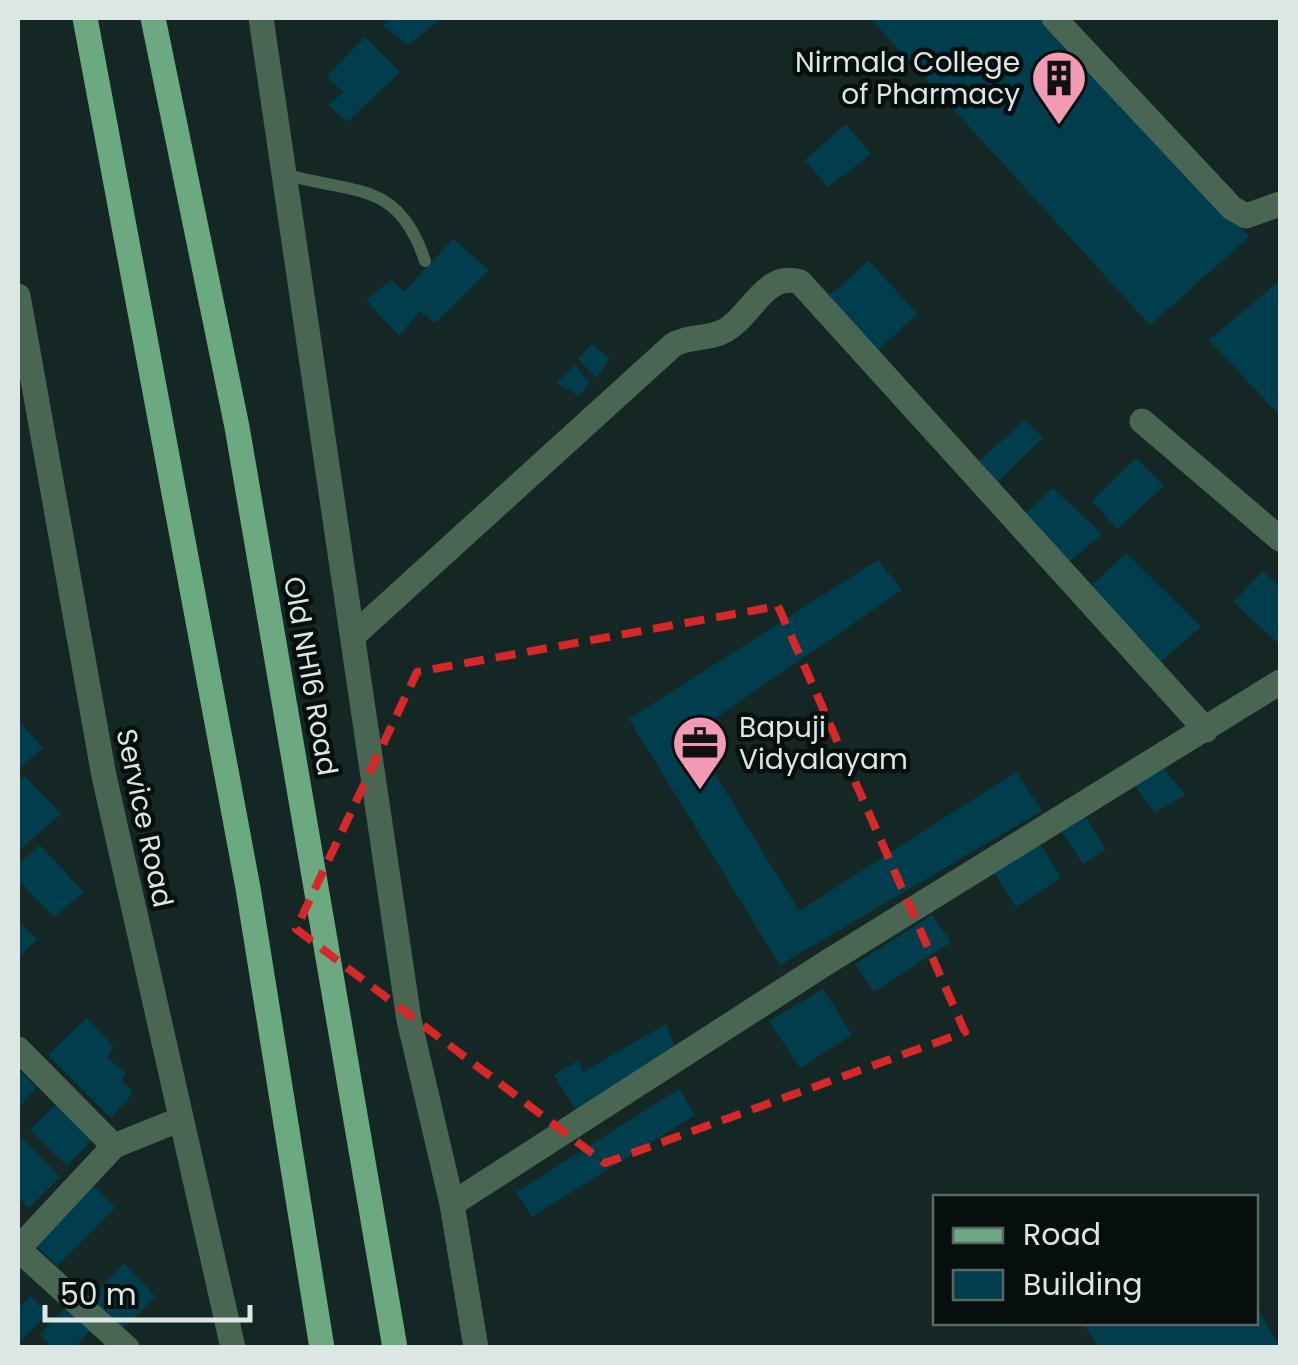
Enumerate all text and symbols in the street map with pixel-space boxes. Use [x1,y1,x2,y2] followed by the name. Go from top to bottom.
[795,43,1020,114] place label: Nirmala College of Pharmacy
[1029,48,1089,127] building icon: Nirmala College of Pharmacy
[274,574,347,779] street label: Old NH16 Road
[739,708,908,779] place label: Bapuji Vidyalayam
[670,713,730,792] office icon: Bapuji Vidyalayam
[107,725,182,911] street label: Service Road
[933,1195,1258,1325] legend
[1023,1213,1101,1256] text: Road
[45,1260,250,1322] scale bar
[1023,1263,1143,1306] text: Building
[60,1273,137,1316] text: 50 m

